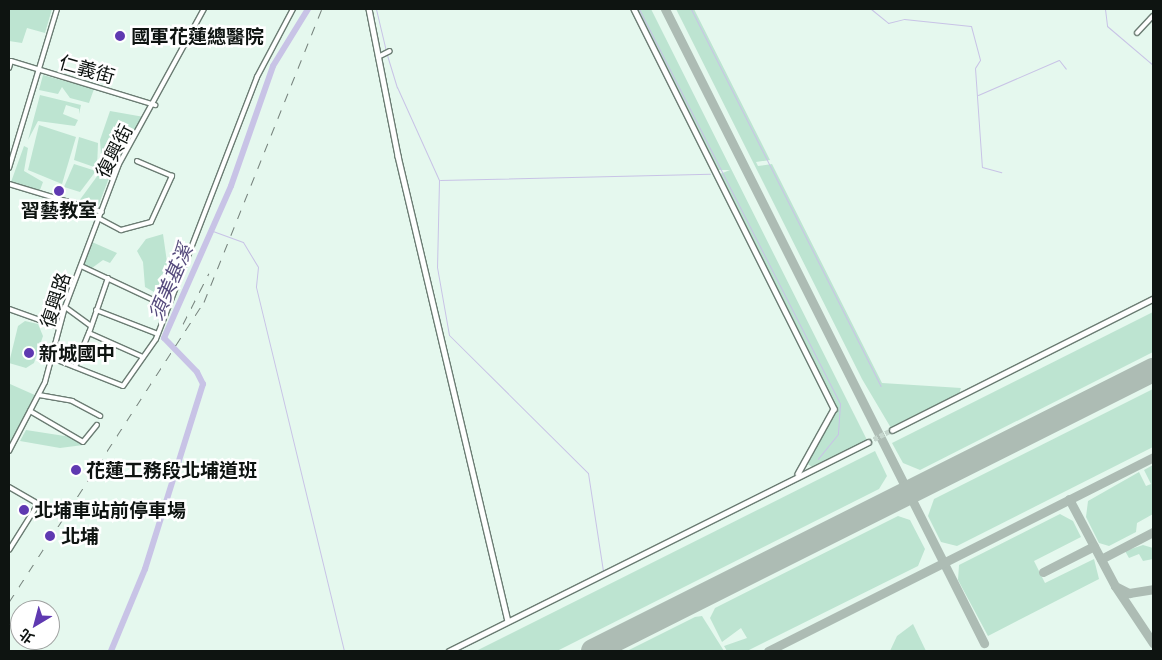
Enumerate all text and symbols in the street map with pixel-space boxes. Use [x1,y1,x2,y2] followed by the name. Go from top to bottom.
[131,25,264,47] place label: 國軍花蓮總醫院
[113,29,127,43] marker: 國軍花蓮總醫院
[56,50,118,88] street label: 仁義街
[91,120,137,182] street label: 復興街
[53,185,65,197] marker: 習藝教室
[21,199,97,221] place label: 習藝教室
[143,240,197,324] water label: 須美基溪
[35,269,75,331] street label: 復興路
[39,342,115,364] place label: 新城國中
[23,347,35,359] marker: 新城國中
[86,459,257,481] place label: 花蓮工務段北埔道班
[70,464,82,476] marker: 花蓮工務段北埔道班
[34,499,186,521] place label: 北埔車站前停車場
[18,504,30,516] marker: 北埔車站前停車場
[61,525,99,547] place label: 北埔
[43,529,57,543] marker: 北埔
[10,600,60,650] north arrow
[14,624,38,649] text: 北

